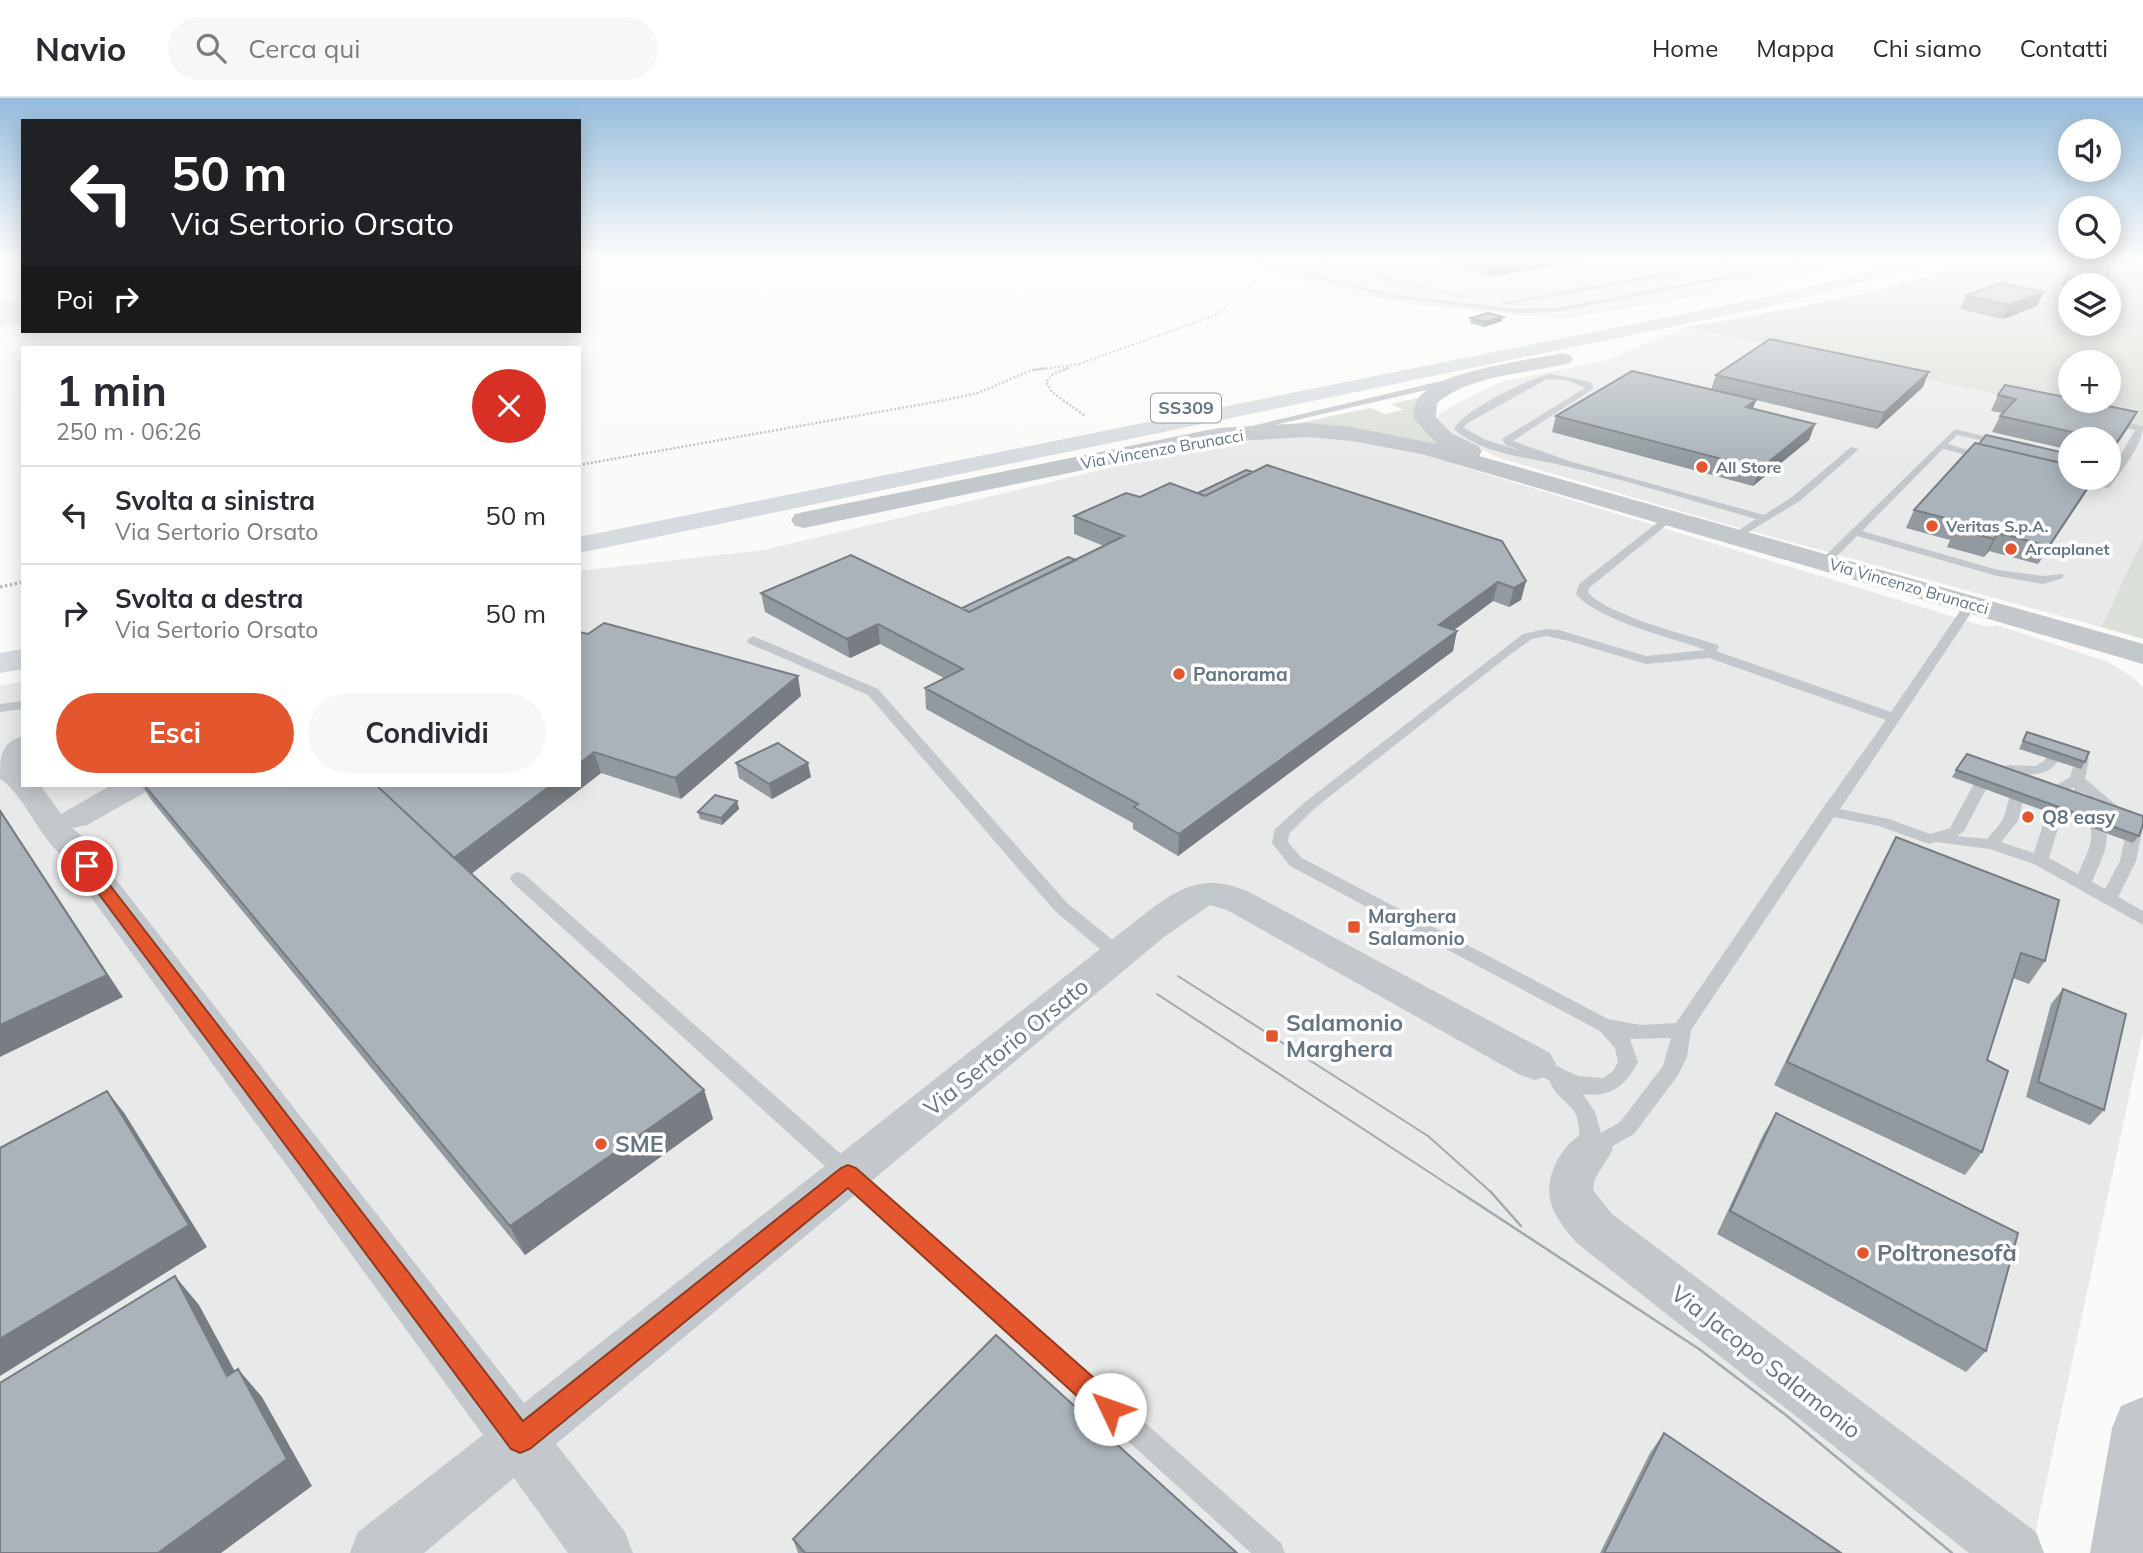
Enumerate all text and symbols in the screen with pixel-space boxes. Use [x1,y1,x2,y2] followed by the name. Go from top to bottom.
[168,17,658,80] search box
[35,28,126,69] text: Navio
[192,29,230,67] icon: search
[248,32,361,65] text: Cerca qui
[1652,33,1718,63] text: Home
[1756,33,1834,63] text: Mappa
[1872,33,1982,63] text: Chi siamo
[2020,33,2108,63] text: Contatti
[2058,119,2121,490] map controls
[2058,119,2121,182] button: sound
[171,142,287,203] text: 50 m
[56,147,147,238] icon: left
[2058,196,2121,259] button: search
[171,203,454,243] text: Via Sertorio Orsato
[2058,273,2121,336] button: layers
[107,280,145,318] icon: right
[56,283,93,316] text: Poi
[2058,350,2121,413] button: +
[56,364,167,417] text: 1 min
[472,369,546,443] button: close
[1151,394,1221,422] road number: SS309
[56,417,201,446] text: 250 m · 06:26
[1079,425,1245,473] street label: Via Vincenzo Brunacci
[2058,427,2121,490] button: −
[1716,457,1782,477] place label: All Store
[1694,459,1710,475] marker: All Store
[115,484,315,517] text: Svolta a sinistra
[56,496,94,534] icon: left
[485,499,546,532] text: 50 m
[1945,516,2049,536] place label: Veritas S.p.A.
[115,517,318,546] text: Via Sertorio Orsato
[1924,518,1940,534] marker: Veritas S.p.A.
[2025,539,2110,559] place label: Arcaplanet
[2003,541,2019,557] marker: Arcaplanet
[1827,554,1991,618] street label: Via Vincenzo Brunacci
[115,582,303,615] text: Svolta a destra
[56,594,94,632] icon: right
[485,597,546,630] text: 50 m
[115,615,318,644] text: Via Sertorio Orsato
[1193,662,1288,686] place label: Panorama
[1171,666,1187,682] marker: Panorama
[56,693,294,773] button: Esci
[308,693,546,773] button: Condividi
[2042,805,2116,829] place label: Q8 easy
[2020,809,2036,825] marker: Q8 easy
[57,836,117,896] pin
[68,847,106,885] icon: arrive
[1368,904,1465,950] place label: Marghera Salamonio
[1346,919,1362,935] marker: Marghera Salamonio
[918,971,1094,1122] street label: Via Sertorio Orsato
[1286,1008,1403,1063] place label: Salamonio Marghera
[1264,1028,1280,1044] marker: Salamonio Marghera
[615,1129,664,1158] place label: SME
[593,1136,609,1152] marker: SME
[1877,1238,2017,1267] place label: Poltronesofà
[1855,1245,1871,1261] marker: Poltronesofà
[1666,1279,1867,1445] street label: Via Jacopo Salamonio
[1073,1372,1147,1446] position arrow

